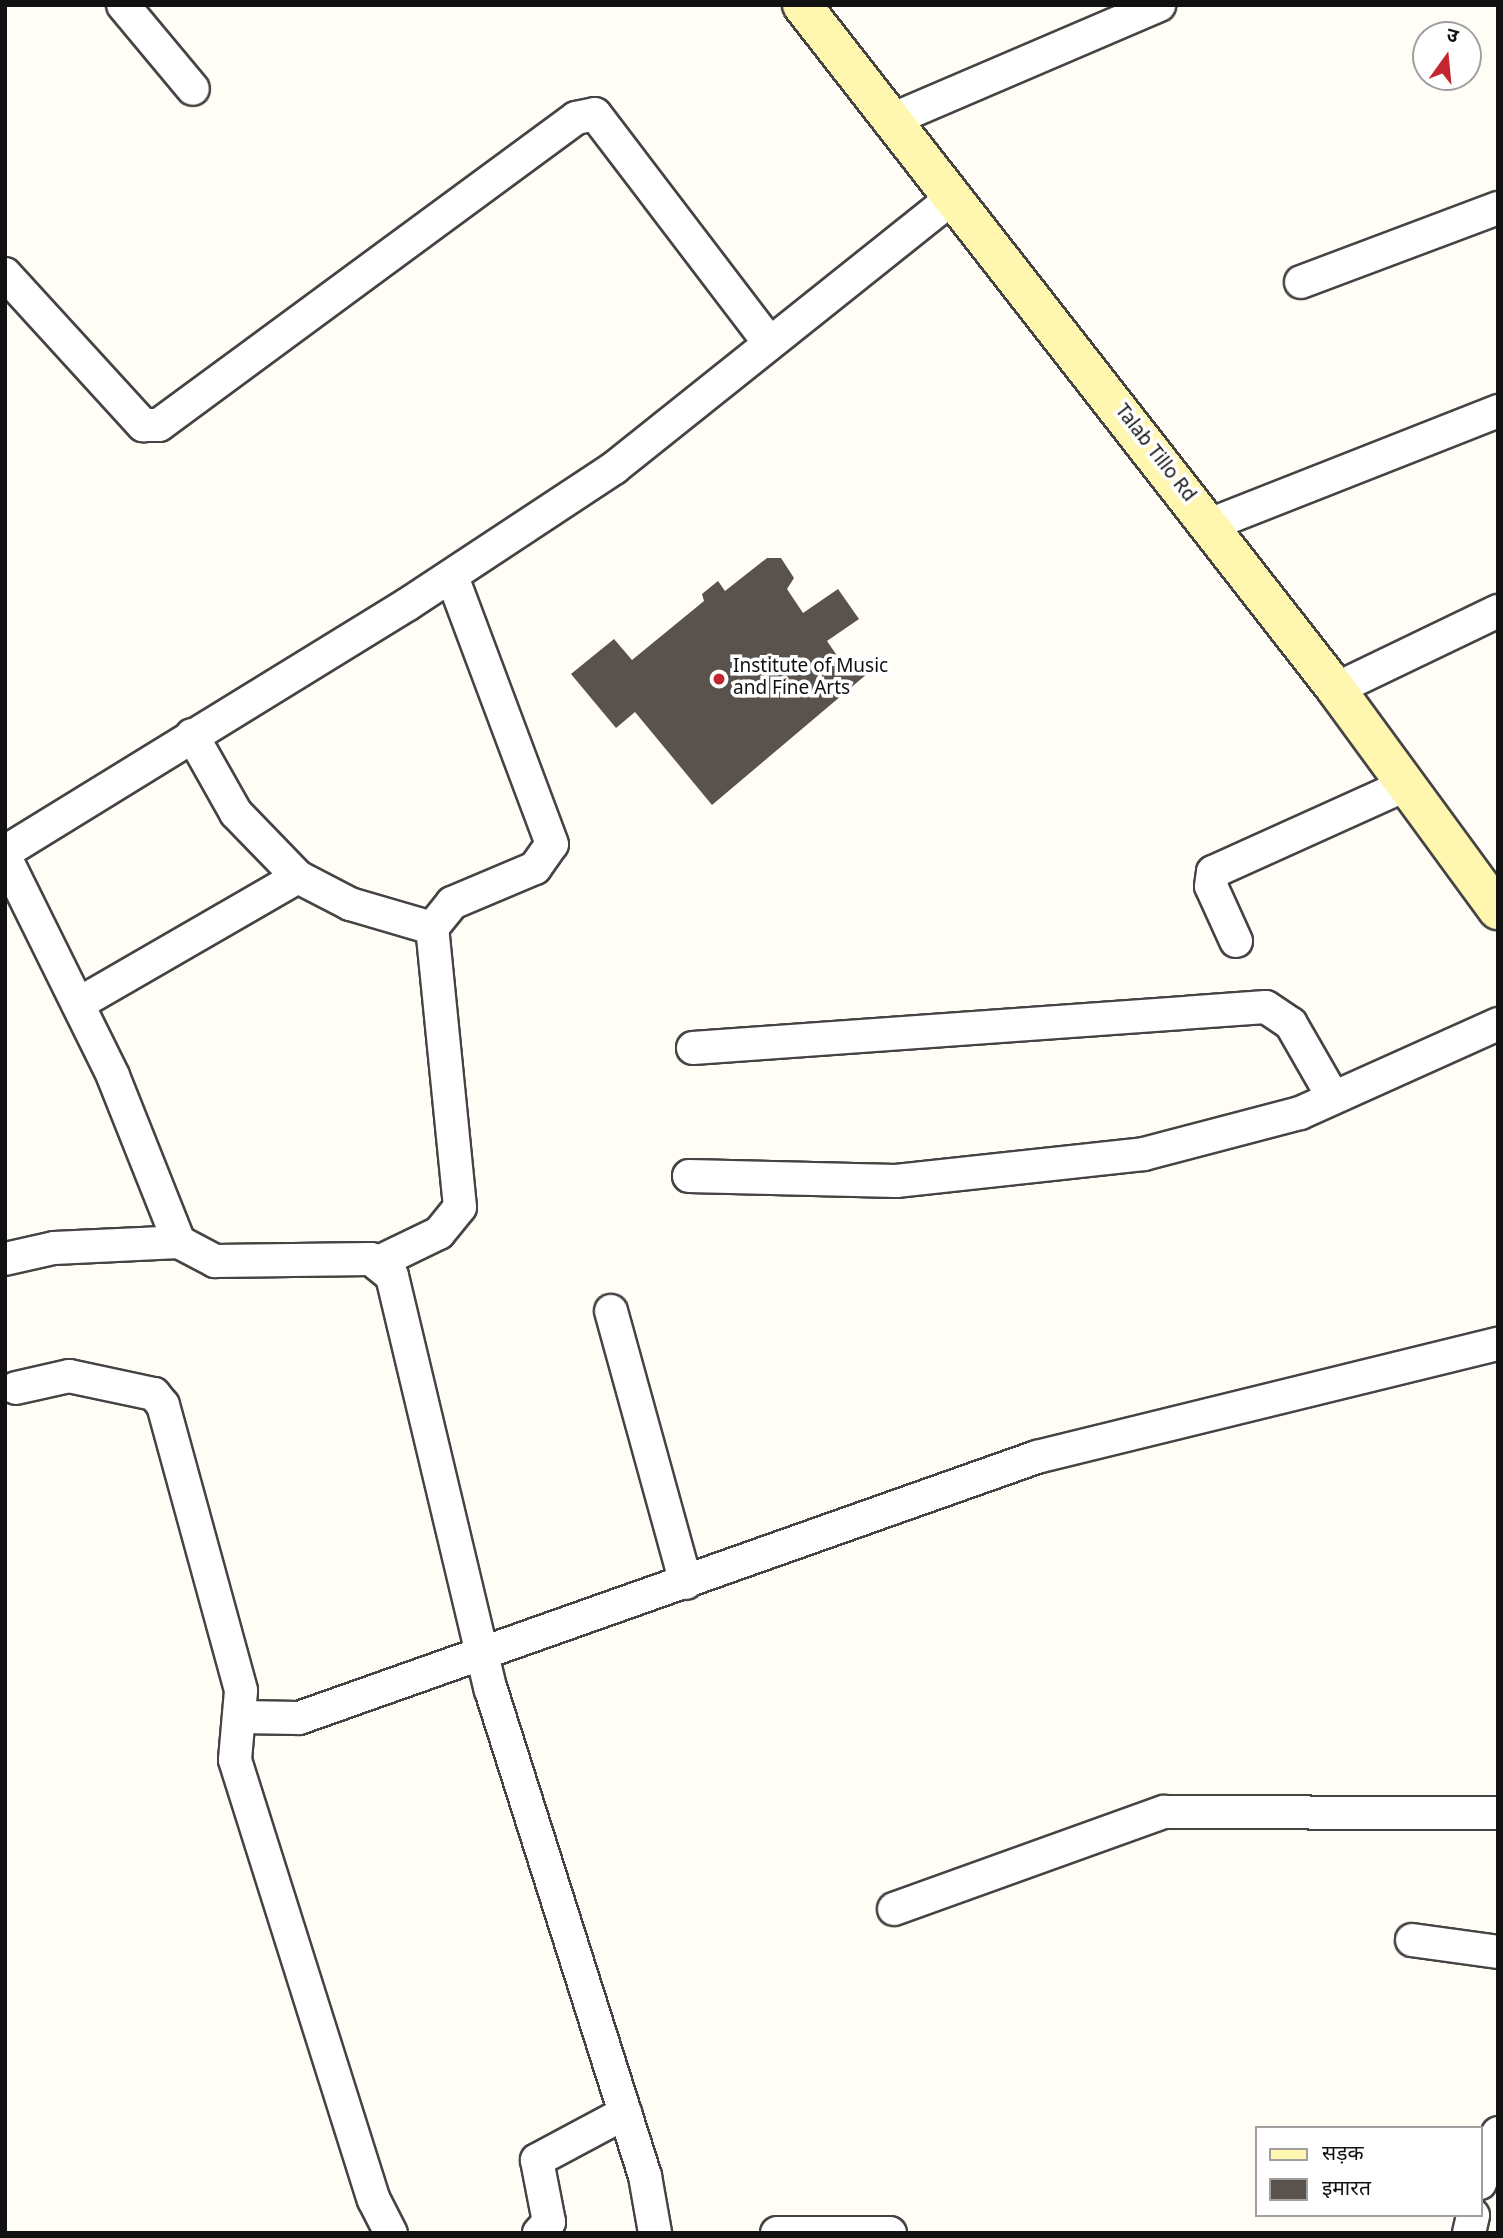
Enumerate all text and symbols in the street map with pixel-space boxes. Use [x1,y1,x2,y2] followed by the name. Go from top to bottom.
[1412,21,1482,91] north arrow
[1443,24,1461,51] text: उ
[1109,401,1199,507] street label: Talab Tillo Rd
[733,657,888,701] place label: Institute of Music and Fine Arts
[711,671,727,687] marker: Institute of Music and Fine Arts
[1254,2126,1482,2217] legend
[1322,2141,1364,2169] text: सड़क
[1322,2176,1371,2204] text: इमारत

